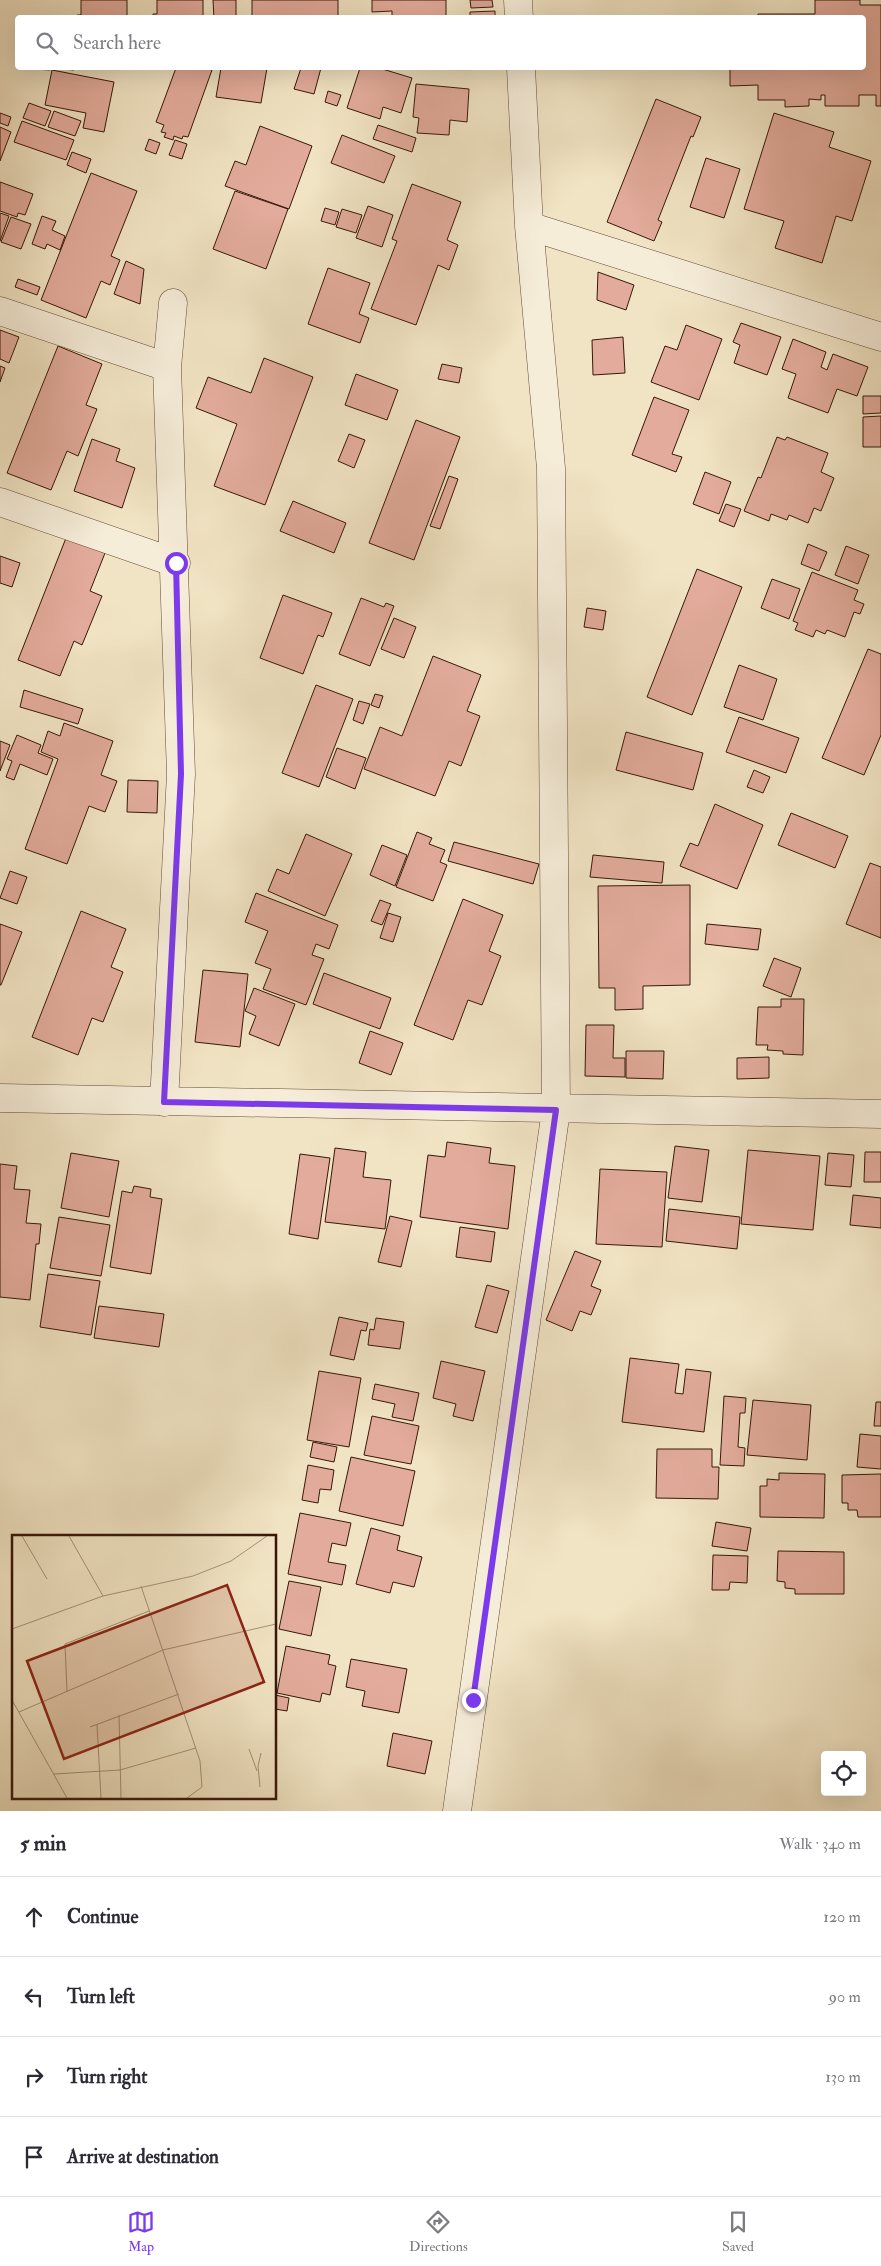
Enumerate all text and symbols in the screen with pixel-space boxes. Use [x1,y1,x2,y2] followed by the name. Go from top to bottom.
[15,15,866,70] search box
[33,29,61,57] icon: search
[73,31,161,55] text: Search here
[165,552,188,575] route start
[12,1535,276,1798] inset map
[462,1689,485,1712] route end
[821,1751,866,1796] map controls
[821,1751,866,1796] button: locate
[20,1830,66,1857] text: 5 min
[779,1834,861,1854] text: Walk · 340 m
[20,1903,48,1931] icon: ahead
[67,1905,138,1929] text: Continue
[823,1907,861,1927] text: 120 m
[20,1983,48,2011] icon: left
[67,1985,135,2009] text: Turn left
[829,1987,861,2007] text: 90 m
[20,2063,48,2091] icon: right
[67,2065,147,2089] text: Turn right
[825,2067,861,2087] text: 130 m
[20,2143,48,2171] icon: arrive
[67,2145,219,2169] text: Arrive at destination
[127,2208,155,2255] tab: Map
[409,2208,468,2255] tab: Directions
[722,2208,754,2255] tab: Saved

